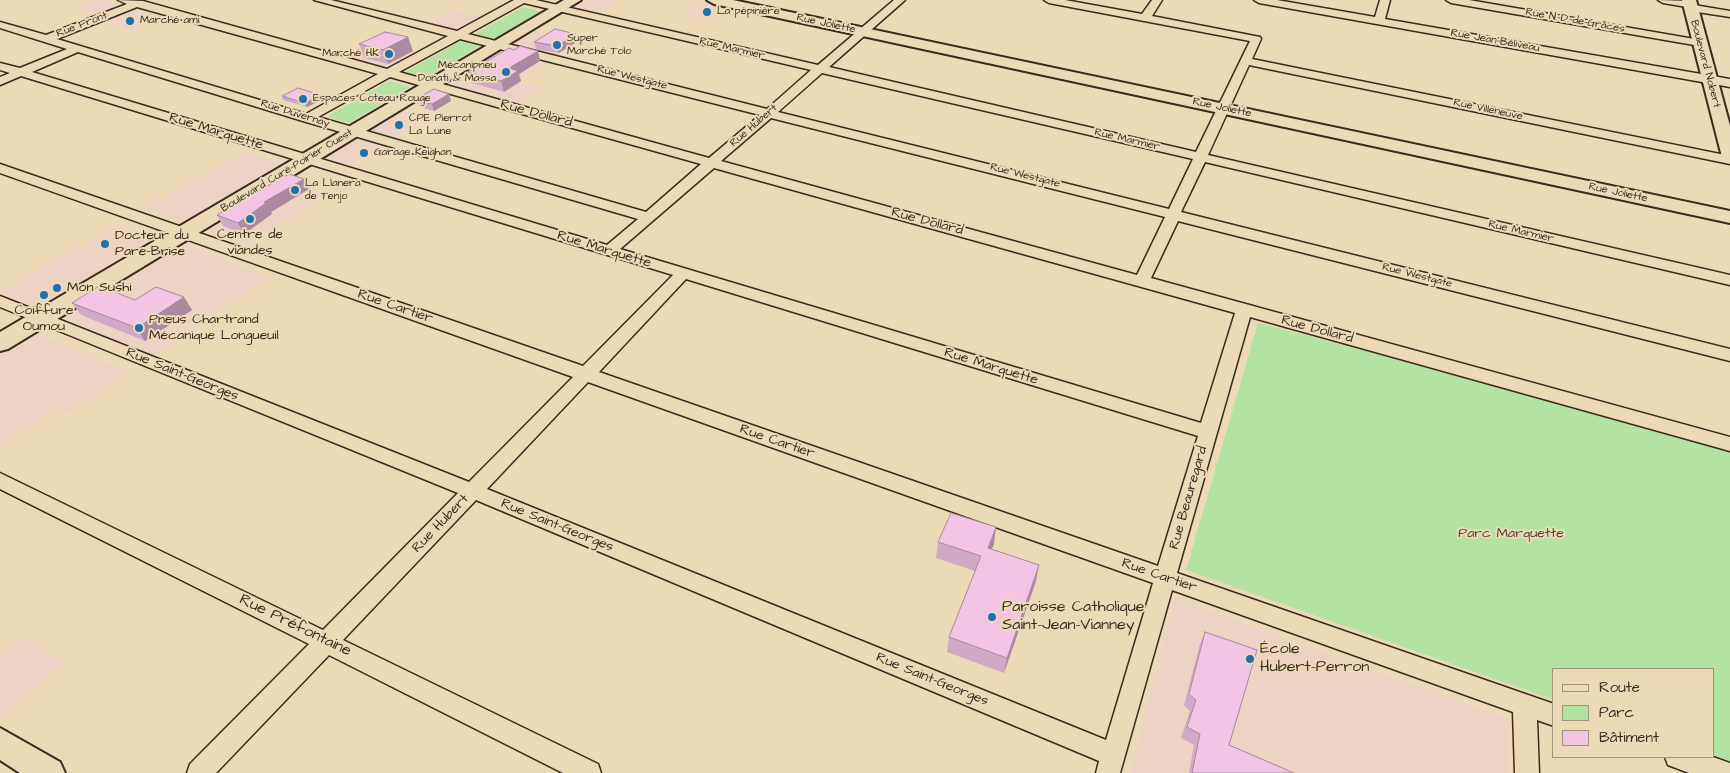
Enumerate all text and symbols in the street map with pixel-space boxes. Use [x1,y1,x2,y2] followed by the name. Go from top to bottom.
[717,5,780,19] place label: La pépinière
[701,6,713,18] marker: La pépinière
[1524,6,1626,36] street label: Rue N.-D.-de-Grâces
[55,9,109,41] street label: Rue Front
[795,11,857,37] street label: Rue Joliette
[140,14,199,28] place label: Marché ami
[124,15,136,27] marker: Marché ami
[1687,19,1723,109] street label: Boulevard Nobert
[1450,27,1540,55] street label: Rue Jean-Béliveau
[567,32,631,58] place label: Super Marché Tolo
[698,35,766,63] street label: Rue Marmier
[551,39,563,51] marker: Super Marché Tolo
[322,47,379,61] place label: Marché HK
[383,48,395,60] marker: Marché HK
[418,59,496,85] place label: Mécanipneu Donati & Massa
[596,63,668,93] street label: Rue Westgate
[500,66,512,78] marker: Mécanipneu Donati & Massa
[313,92,431,106] place label: Espaces Coteau Rouge
[297,93,309,105] marker: Espaces Coteau Rouge
[1191,95,1253,121] street label: Rue Joliette
[498,96,574,132] street label: Rue Dollard
[1452,96,1524,124] street label: Rue Villeneuve
[259,97,331,131] street label: Rue Duvernay
[728,102,780,150] street label: Rue Hubert
[167,110,265,154] street label: Rue Marquette
[409,112,472,138] place label: CPE Pierrot La Lune
[393,119,405,131] marker: CPE Pierrot La Lune
[219,126,355,216] street label: Boulevard Curé-Poirier Ouest
[1093,126,1161,154] street label: Rue Marmier
[374,146,451,160] place label: Garage Keighan
[358,147,370,159] marker: Garage Keighan
[989,161,1061,191] street label: Rue Westgate
[305,177,361,203] place label: La Llanera de Tenjo
[1587,180,1649,206] street label: Rue Joliette
[289,184,301,196] marker: La Llanera de Tenjo
[889,204,965,240] street label: Rue Dollard
[244,213,256,225] marker: Centre de viandes
[1487,218,1555,246] street label: Rue Marmier
[217,227,283,260] place label: Centre de viandes
[115,228,189,260] place label: Docteur du Pare-Brise
[555,228,653,272] street label: Rue Marquette
[99,238,111,250] marker: Docteur du Pare-Brise
[1381,261,1453,291] street label: Rue Westgate
[67,280,131,296] place label: Mon Sushi
[51,282,63,294] marker: Mon Sushi
[355,286,435,328] street label: Rue Cartier
[38,289,50,301] marker: Coiffure Oumou
[15,303,73,336] place label: Coiffure Oumou
[149,312,279,344] place label: Pneus Chartrand Mécanique Longueuil
[1279,312,1355,348] street label: Rue Dollard
[133,322,145,334] marker: Pneus Chartrand Mécanique Longueuil
[123,345,241,405] street label: Rue Saint-Georges
[942,345,1040,389] street label: Rue Marquette
[737,421,817,463] street label: Rue Cartier
[1166,444,1212,552] street label: Rue Beauregard
[409,491,473,557] street label: Rue Hubert
[498,496,616,556] street label: Rue Saint-Georges
[1458,526,1564,542] park label: Parc Marquette
[1119,555,1199,597] street label: Rue Cartier
[236,591,354,661] street label: Rue Préfontaine
[1002,598,1145,636] place label: Paroisse Catholique Saint-Jean-Vianney
[986,611,998,623] marker: Paroisse Catholique Saint-Jean-Vianney
[1260,640,1369,678] place label: École Hubert-Perron
[873,650,991,710] street label: Rue Saint-Georges
[1244,653,1256,665] marker: École Hubert-Perron
[1552,668,1715,758] legend
[1599,677,1640,698] text: Route
[1599,702,1634,723] text: Parc
[1599,727,1659,748] text: Bâtiment

